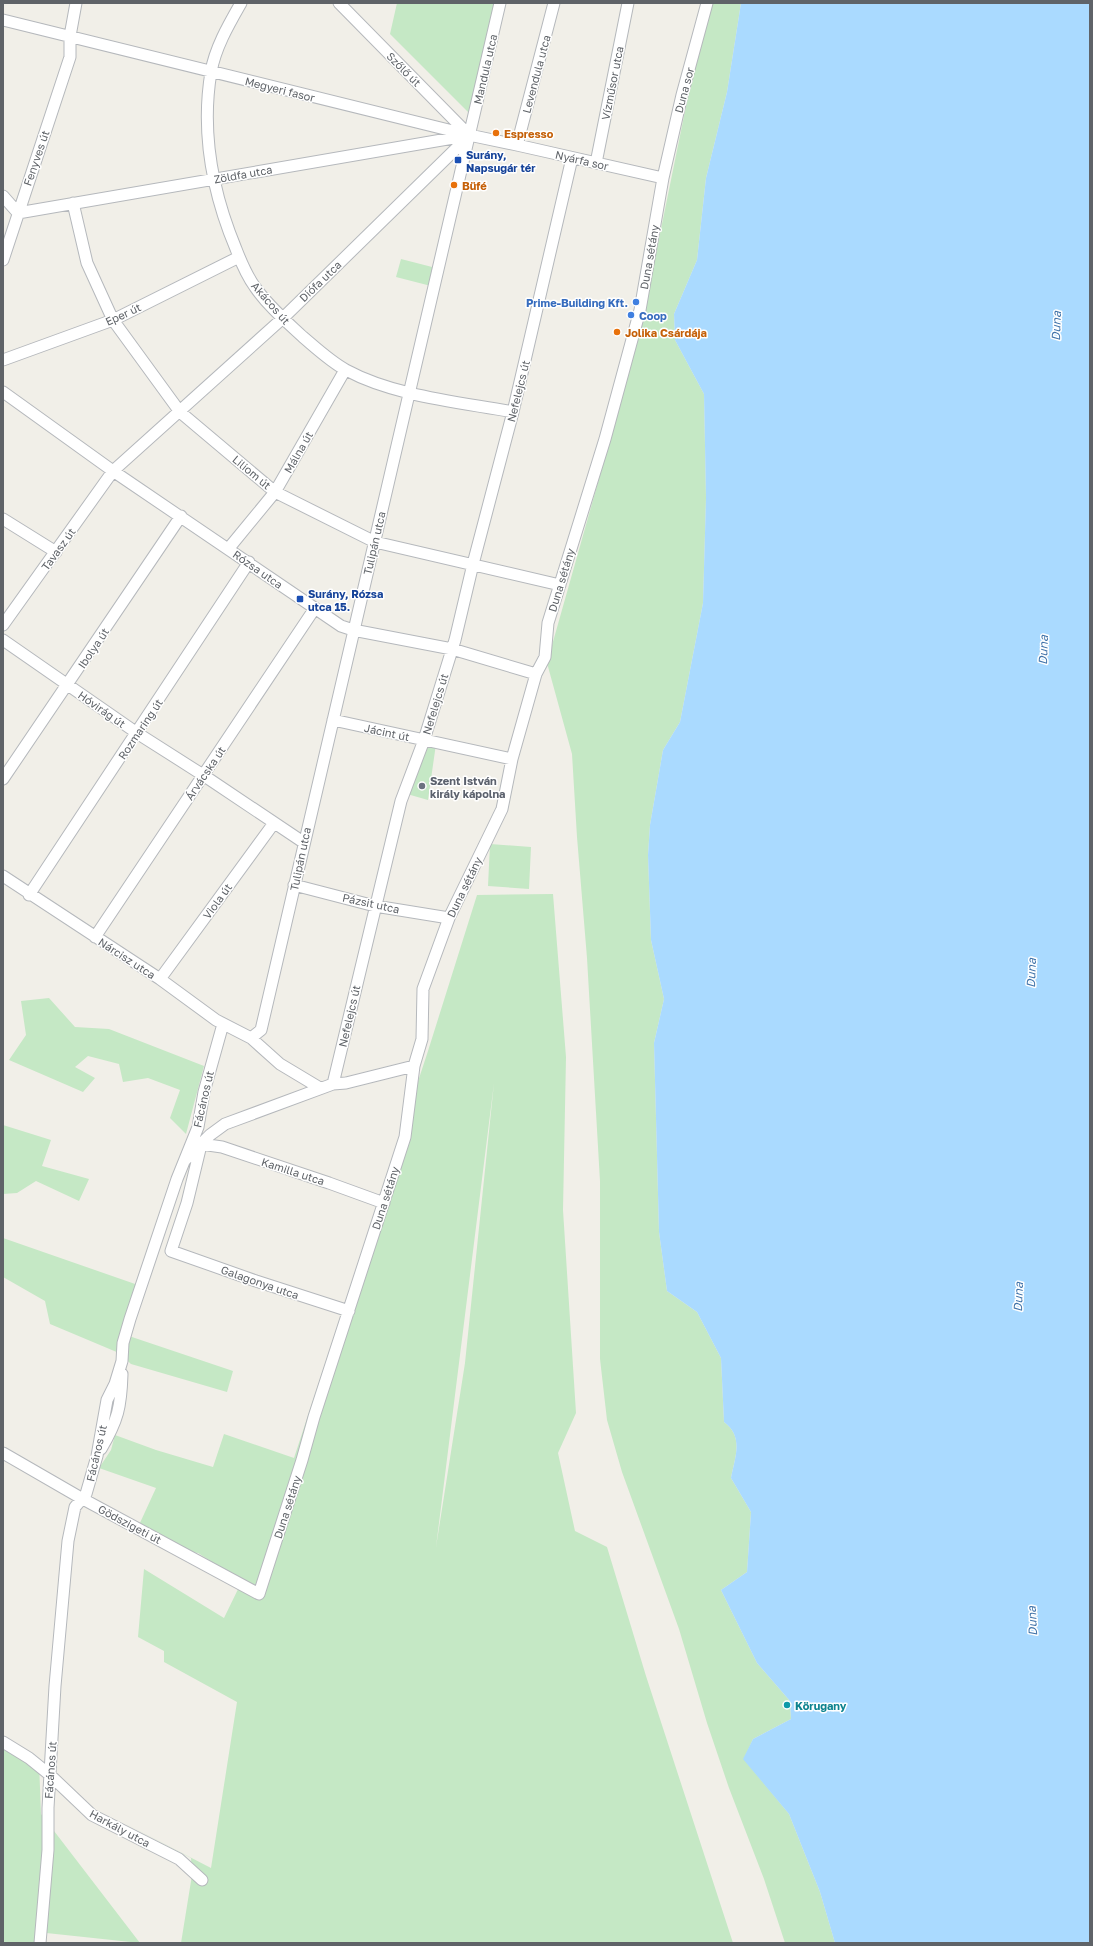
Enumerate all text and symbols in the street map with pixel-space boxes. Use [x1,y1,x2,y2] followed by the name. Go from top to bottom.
[471,33,499,105] street label: Mandula utca
[519,33,553,115] street label: Levendula utca
[598,45,626,121] street label: Vízműsor utca
[384,49,424,89] street label: Szőlő út
[672,65,697,114] street label: Duna sor
[244,74,317,104] street label: Megyeri fasor
[504,127,554,140] place label: Espresso
[491,128,501,138] marker: Espresso
[20,129,52,187] street label: Fenyves út
[466,148,536,174] place label: Surány, Napsugár tér
[554,148,611,173] street label: Nyárfa sor
[453,155,463,165] marker: Surány, Napsugár tér
[213,162,273,186] street label: Zöldfa utca
[462,179,487,192] place label: Büfé
[449,180,459,190] marker: Büfé
[637,224,661,290] street label: Duna sétány
[296,258,344,304] street label: Diófa utca
[249,279,293,327] street label: Akácos út
[526,296,628,309] place label: Prime-Building Kft.
[631,297,641,307] marker: Prime-Building Kft.
[103,300,143,328] street label: Eper út
[639,309,667,322] place label: Coop
[626,310,636,320] marker: Coop
[1048,310,1064,341] water label: Duna
[625,326,707,339] place label: Jolika Csárdája
[612,327,622,337] marker: Jolika Csárdája
[504,359,532,423] street label: Nefelejcs út
[281,429,315,475] street label: Málna út
[230,452,274,492] street label: Liliom út
[360,510,388,576] street label: Tulipán utca
[38,525,78,573] street label: Tavasz út
[231,547,285,591] street label: Rózsa utca
[545,547,577,613] street label: Duna sétány
[308,587,383,613] place label: Surány, Rózsa utca 15.
[295,594,305,604] marker: Surány, Rózsa utca 15.
[75,625,111,671] street label: Ibolya út
[1035,634,1051,665] water label: Duna
[420,672,450,736] street label: Nefelejcs út
[76,688,128,730] street label: Hóvirág út
[115,696,165,762] street label: Rozmaring út
[363,721,411,743] street label: Jácint út
[182,744,228,802] street label: Árvácska út
[430,774,505,800] place label: Szent István király kápolna
[417,781,427,791] marker: Szent István király kápolna
[287,826,313,892] street label: Tulipán utca
[444,855,484,919] street label: Duna sétány
[200,881,234,921] street label: Viola út
[341,891,401,915] street label: Pázsit utca
[96,935,158,981] street label: Nárcisz utca
[1023,957,1039,988] water label: Duna
[336,984,362,1048] street label: Nefelejcs út
[190,1069,216,1129] street label: Fácános út
[260,1155,326,1187] street label: Kamilla utca
[369,1165,401,1231] street label: Duna sétány
[219,1263,301,1301] street label: Galagonya utca
[1010,1281,1026,1312] water label: Duna
[83,1423,109,1483] street label: Fácános út
[271,1474,303,1540] street label: Duna sétány
[96,1502,164,1546] street label: Gödszigeti út
[1024,1605,1040,1636] water label: Duna
[795,1699,847,1712] place label: Körugany
[782,1700,792,1710] marker: Körugany
[42,1741,58,1799] street label: Fácános út
[88,1807,152,1849] street label: Harkály utca

